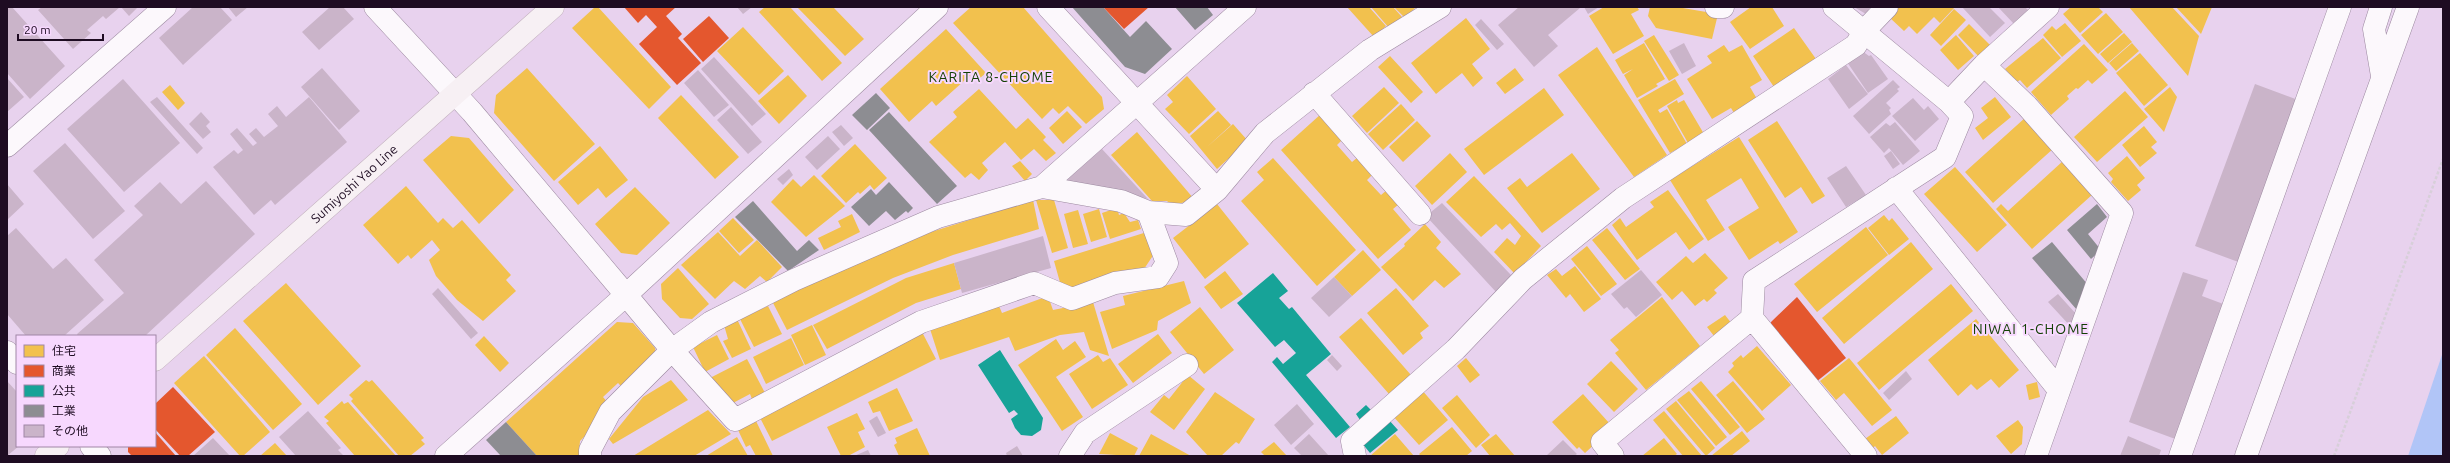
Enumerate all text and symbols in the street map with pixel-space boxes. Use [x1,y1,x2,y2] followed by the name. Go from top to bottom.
[18,16,103,42] scale bar
[24,23,51,36] text: 20 m
[929,69,1053,85] district label: KARITA 8-CHOME
[308,142,400,225] street label: Sumiyoshi Yao Line
[1973,321,2089,337] district label: NIWAI 1-CHOME
[16,335,156,447] legend
[52,344,76,357] text: 住宅
[52,364,76,377] text: 商業
[52,384,76,397] text: 公共
[52,404,76,417] text: 工業
[52,424,88,437] text: その他

